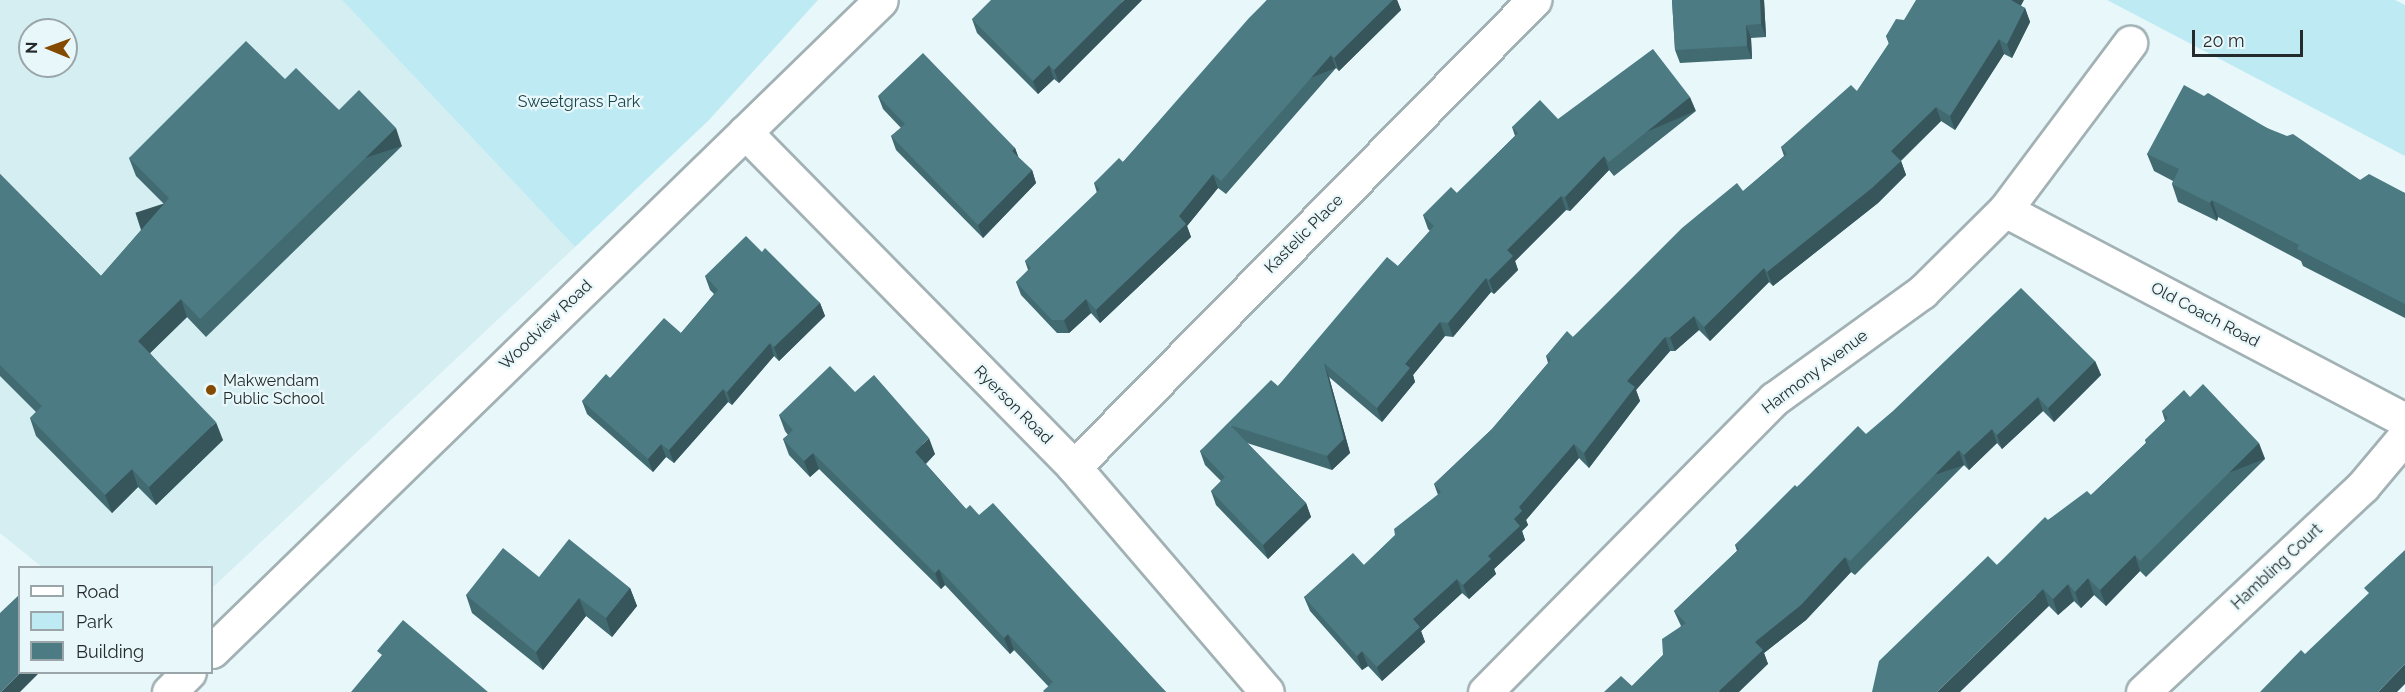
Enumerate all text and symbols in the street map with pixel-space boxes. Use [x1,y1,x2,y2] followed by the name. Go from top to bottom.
[18,18,78,78] north arrow
[2195,18,2306,56] scale bar
[2203,30,2245,51] text: 20 m
[22,41,41,54] text: N
[518,92,640,112] park label: Sweetgrass Park
[1261,191,1347,277] street label: Kastelic Place
[496,276,596,374] street label: Woodview Road
[2147,278,2263,352] street label: Old Coach Road
[1758,326,1872,418] street label: Harmony Avenue
[970,362,1056,448] street label: Ryerson Road
[223,371,324,409] place label: Makwendam Public School
[204,383,218,397] marker: Makwendam Public School
[2228,520,2326,614] street label: Hambling Court
[18,566,213,674] legend
[76,581,119,602] text: Road
[76,611,113,632] text: Park
[76,641,144,662] text: Building

